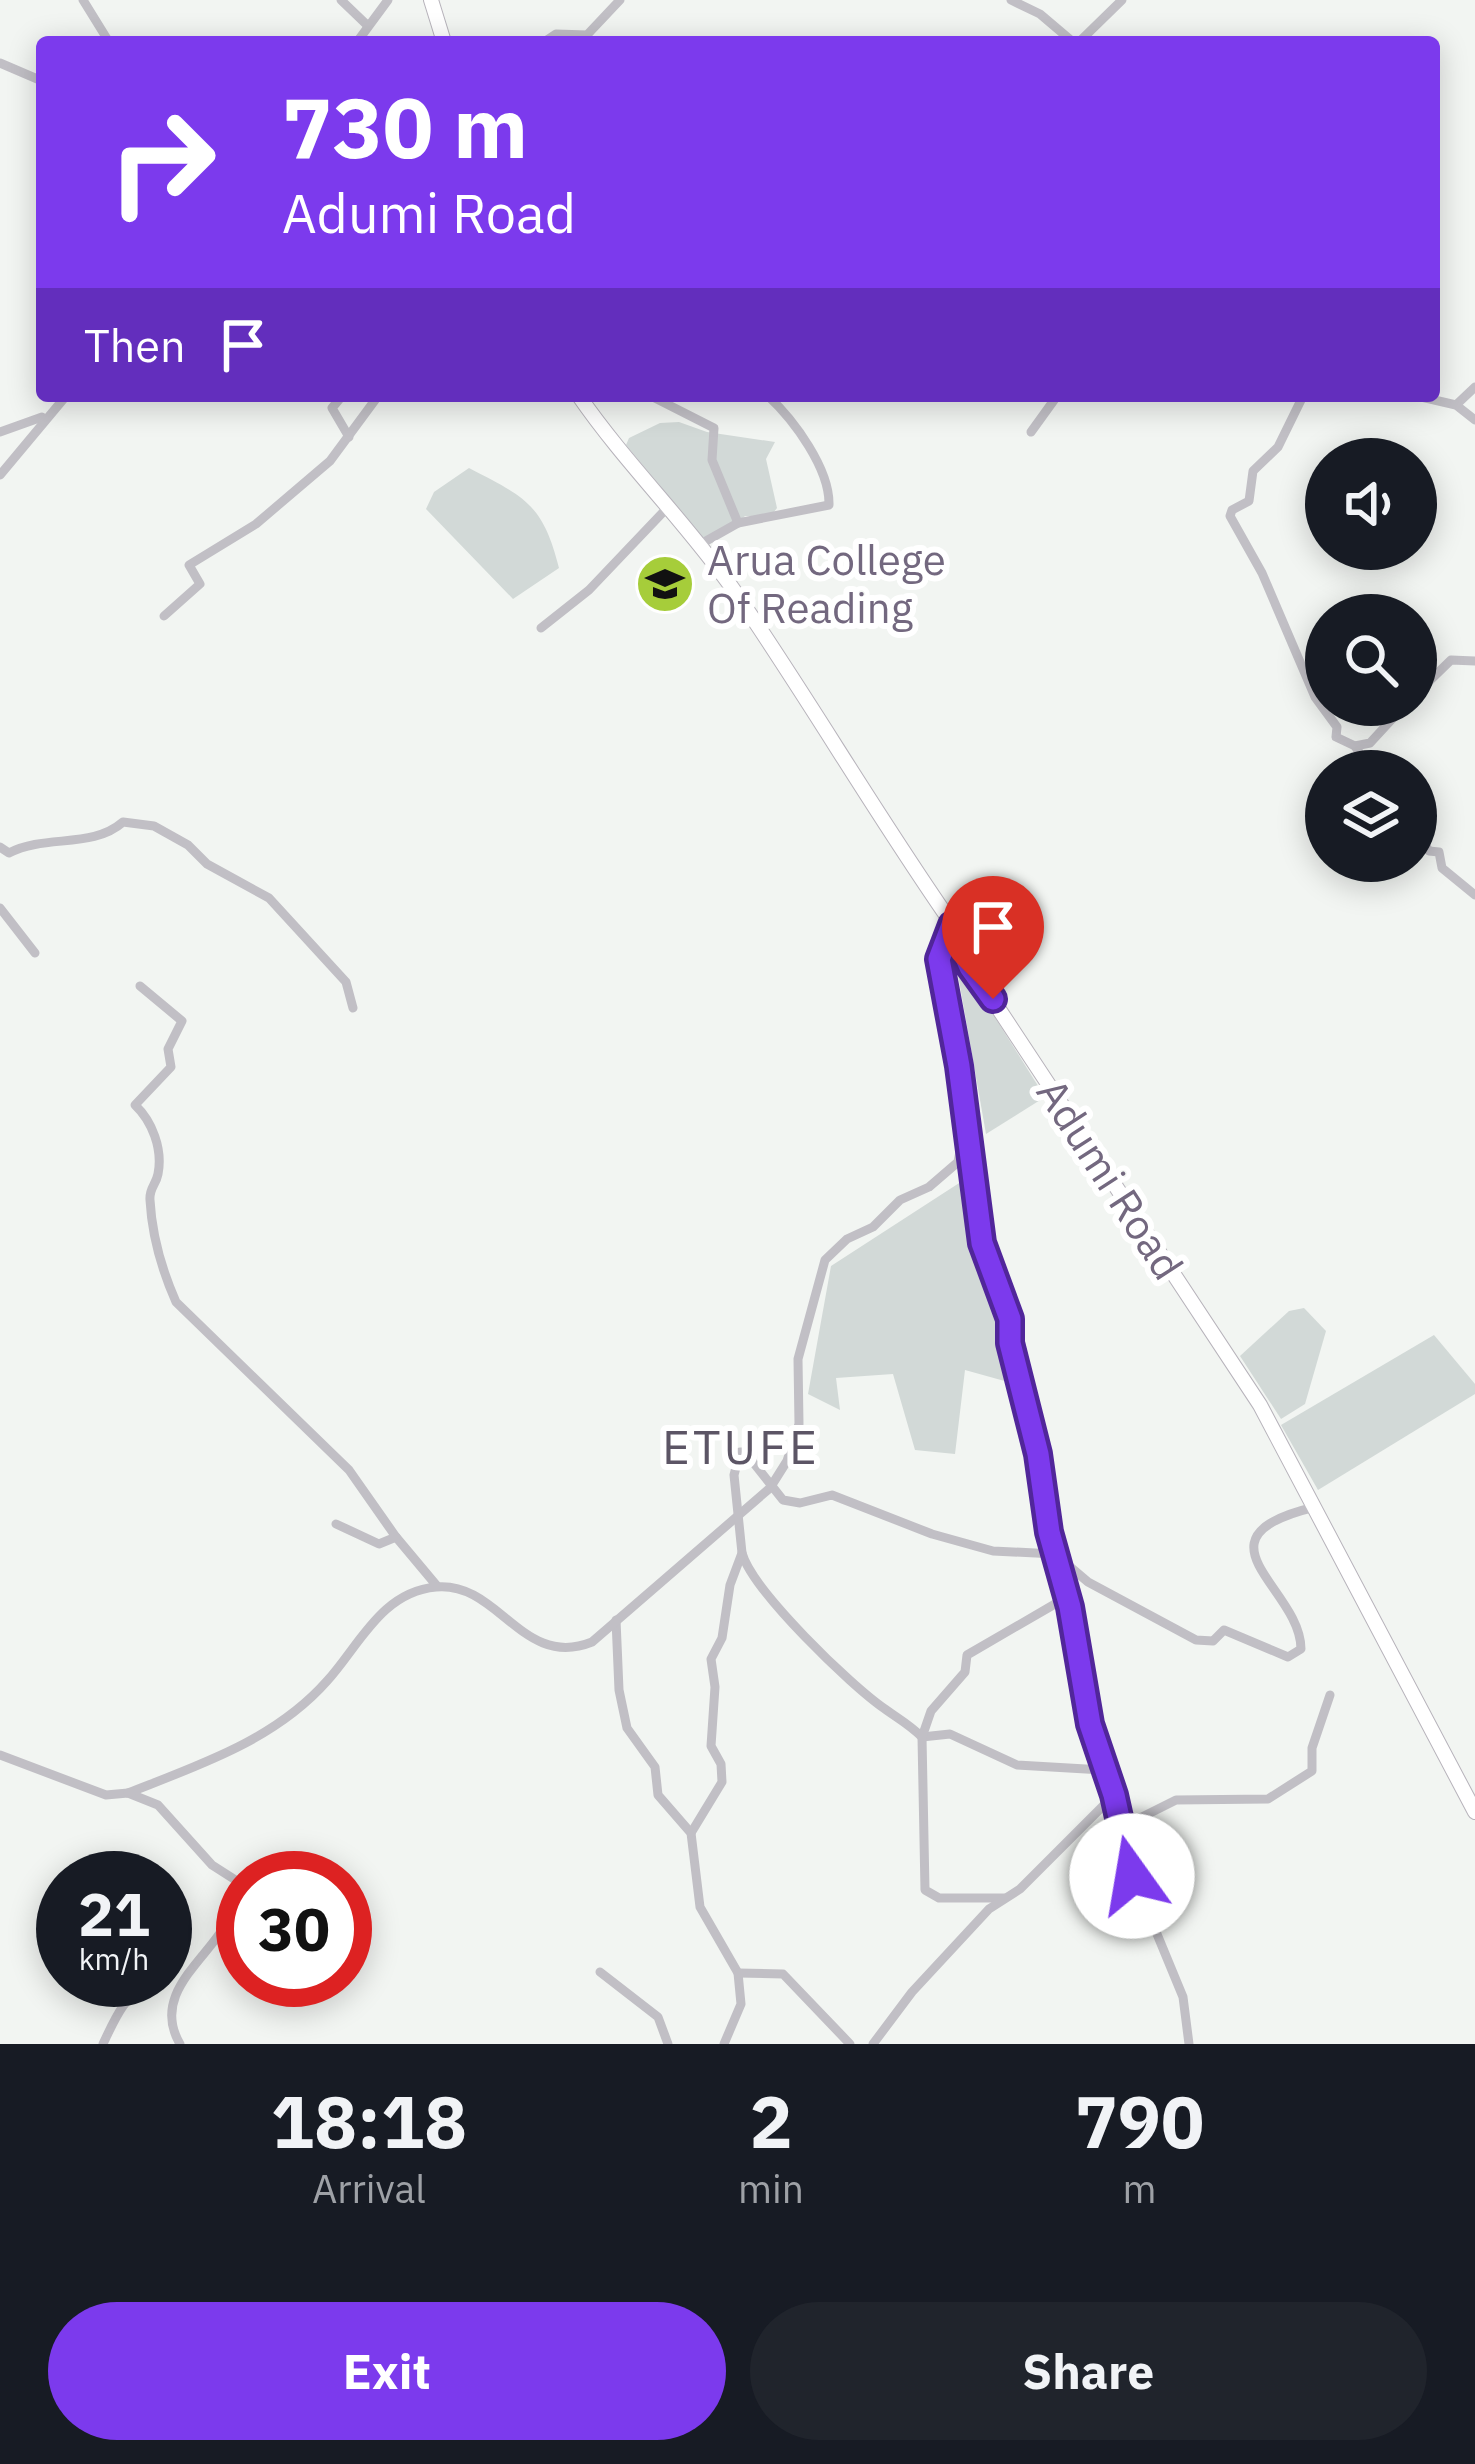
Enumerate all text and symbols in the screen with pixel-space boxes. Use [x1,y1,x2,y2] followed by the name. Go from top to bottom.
[282,72,528,181] text: 730 m
[84,84,240,240] icon: right
[282,178,576,248] text: Adumi Road
[210,312,276,378] icon: arrive
[84,316,186,374] text: Then
[1305,438,1437,882] map controls
[1305,438,1437,570] button: sound
[707,532,946,635] place label: Arua College Of Reading
[634,553,696,615] school or university icon: Arua College Of Reading
[1305,594,1437,726] button: search
[1305,750,1437,882] button: layers
[942,876,1044,999] pin
[960,894,1026,960] icon: arrive
[1025,1068,1196,1290] street label: Adumi Road
[662,1415,820,1477] district label: ETUFE
[1069,1813,1195,1939] position arrow
[216,1851,372,2007] speed limit sign: 30
[78,1874,150,1953] text: 21
[79,1939,149,1978] text: km/h
[271,2074,467,2168] text: 18:18
[749,2074,793,2168] text: 2
[1075,2074,1204,2168] text: 790
[312,2163,426,2214] text: Arrival
[738,2163,804,2214] text: min
[1122,2163,1157,2214] text: m
[48,2302,726,2440] button: Exit
[750,2302,1427,2440] button: Share

